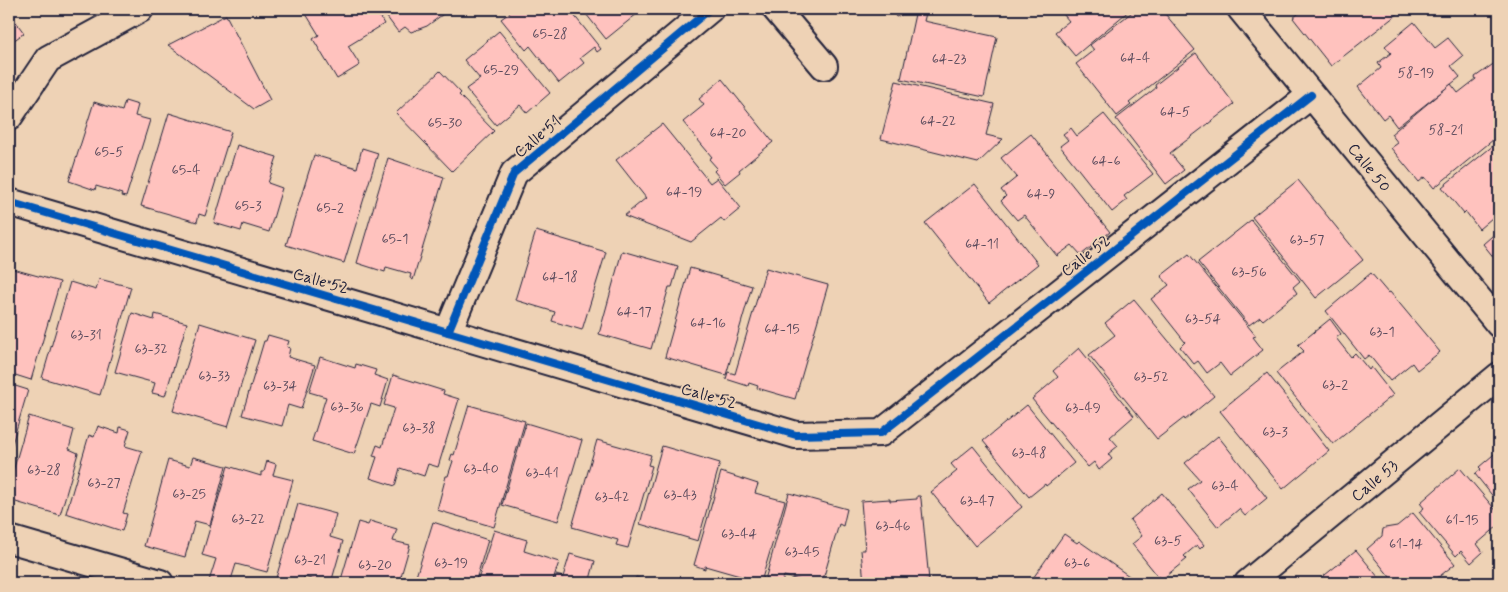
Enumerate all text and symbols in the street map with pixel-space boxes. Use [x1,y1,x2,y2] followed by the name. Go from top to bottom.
[532,25,568,43] house number: 65-28
[1120,49,1150,67] house number: 64-4
[932,50,966,68] house number: 64-23
[483,61,519,79] house number: 65-29
[1398,64,1434,82] house number: 58-19
[1160,103,1190,121] house number: 64-5
[510,111,566,163] street label: Calle 51
[920,112,956,130] house number: 64-22
[427,114,463,132] house number: 65-30
[1428,121,1464,139] house number: 58-21
[710,124,746,142] house number: 64-20
[1343,139,1395,197] street label: Calle 50
[94,143,124,161] house number: 65-5
[1091,152,1121,170] house number: 64-6
[171,161,201,179] house number: 65-4
[666,183,702,201] house number: 64-19
[1027,185,1056,203] house number: 64-9
[234,197,262,215] house number: 65-3
[316,199,344,217] house number: 65-2
[381,230,409,248] house number: 65-1
[1057,230,1115,282] street label: Calle 52
[1290,231,1324,249] house number: 63-57
[965,235,999,253] house number: 64-11
[1231,263,1267,281] house number: 63-56
[290,264,351,299] street label: Calle 52
[542,268,578,286] house number: 64-18
[616,303,652,321] house number: 64-17
[1185,310,1222,328] house number: 63-54
[690,314,726,332] house number: 64-16
[764,320,800,338] house number: 64-15
[1369,323,1395,341] house number: 63-1
[70,326,102,344] house number: 63-31
[134,340,168,358] house number: 63-32
[198,367,230,385] house number: 63-33
[1133,368,1169,386] house number: 63-52
[1322,376,1348,394] house number: 63-2
[263,377,298,395] house number: 63-34
[678,379,739,414] street label: Calle 52
[330,398,364,416] house number: 63-36
[1065,399,1101,417] house number: 63-49
[402,419,436,437] house number: 63-38
[1262,423,1288,441] house number: 63-3
[1011,444,1047,462] house number: 63-48
[1347,455,1403,507] street label: Calle 53
[463,460,499,478] house number: 63-40
[27,461,61,479] house number: 63-28
[525,464,559,482] house number: 63-41
[87,474,121,492] house number: 63-27
[1211,477,1239,495] house number: 63-4
[172,485,206,503] house number: 63-25
[663,486,697,504] house number: 63-43
[595,488,629,506] house number: 63-42
[960,492,994,510] house number: 63-47
[231,510,265,528] house number: 63-22
[1445,511,1479,529] house number: 61-15
[875,517,911,535] house number: 63-46
[721,525,758,543] house number: 63-44
[1154,532,1182,550] house number: 63-5
[1389,535,1424,553] house number: 61-14
[785,543,819,561] house number: 63-45
[294,551,326,569] house number: 63-21
[434,554,468,572] house number: 63-19
[1064,554,1090,572] house number: 63-6
[358,556,392,574] house number: 63-20

